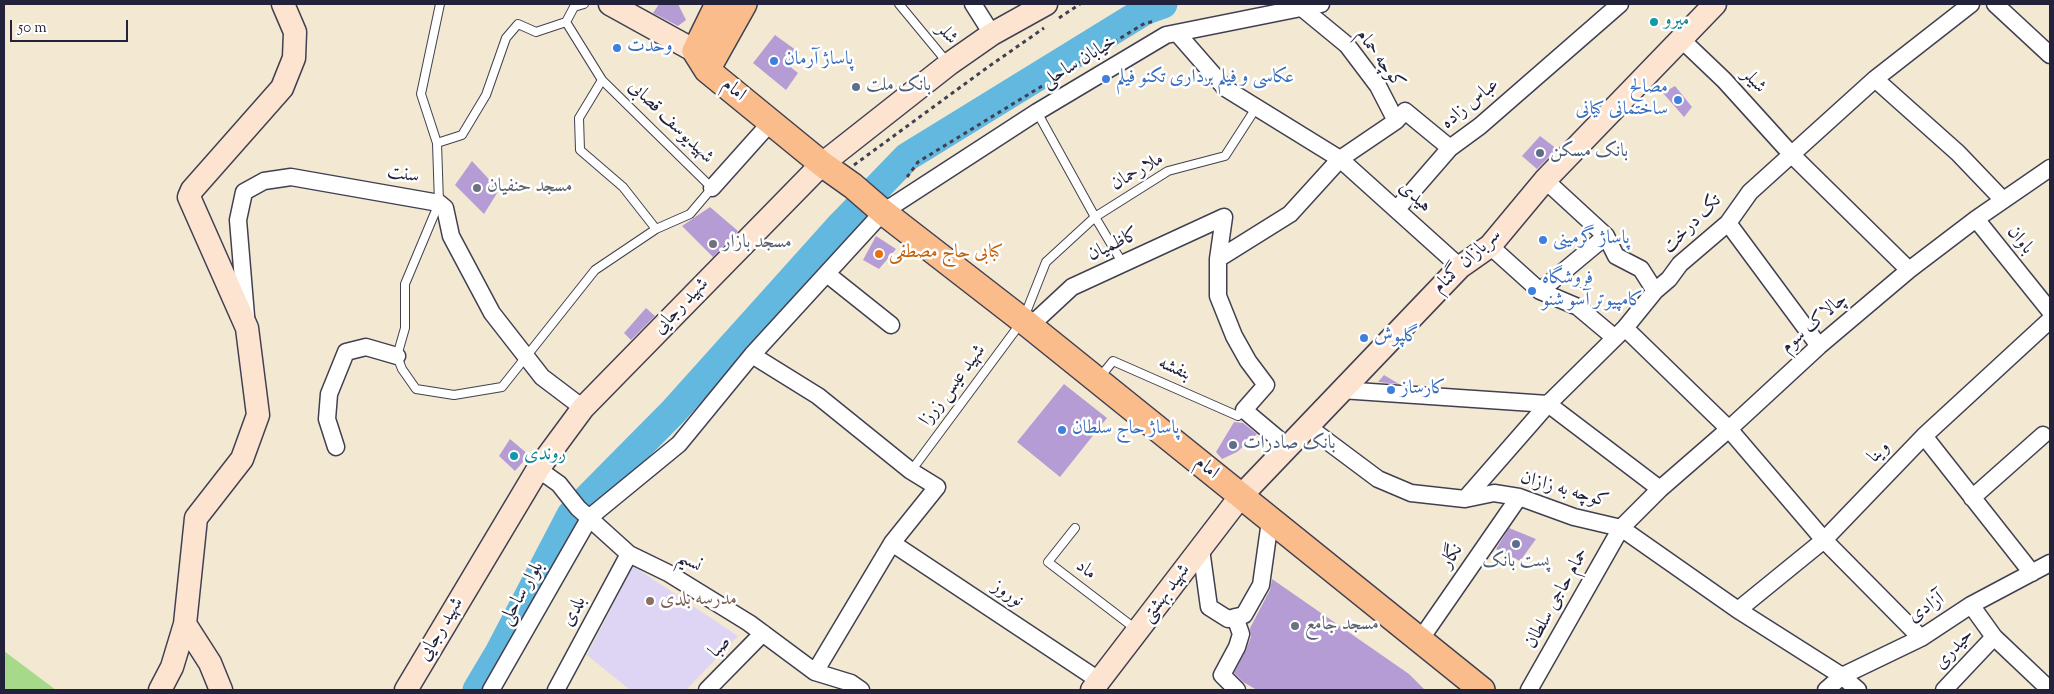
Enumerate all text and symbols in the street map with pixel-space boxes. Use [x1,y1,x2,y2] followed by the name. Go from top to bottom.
[12,10,130,42] scale bar
[1664,11,1689,33] place label: میرو
[1648,16,1660,28] marker: میرو
[18,18,47,39] text: 50 m
[931,20,961,50] street label: شلر
[1350,26,1408,94] street label: کوچه حمام
[1038,32,1122,94] street label: خیابان ساحلی
[627,37,673,59] place label: وحدت
[611,42,623,54] marker: وحدت
[784,50,853,72] place label: پاساژ آرمان
[768,55,780,67] marker: پاساژ آرمان
[1736,65,1770,99] street label: شیلر
[1116,68,1294,90] place label: عکاسی و فیلم برداری تکنو فیلم
[1100,73,1112,85] marker: عکاسی و فیلم برداری تکنو فیلم
[716,74,750,108] street label: امام
[1437,75,1505,135] street label: عباس زاده
[622,76,718,170] street label: شهیدیوسف قصابی
[866,76,931,98] place label: بانک ملت
[1576,78,1668,122] place label: مصالح ساختمانی کیانی
[850,81,862,93] marker: بانک ملت
[1672,94,1684,106] marker: مصالح ساختمانی کیانی
[1550,142,1628,164] place label: بانک مسکن
[1534,147,1546,159] marker: بانک مسکن
[1108,149,1168,197] street label: ملارحمان
[385,162,421,190] street label: سنت
[487,177,572,199] place label: مسجد حنفیان
[1393,177,1435,219] street label: هیدی
[471,182,483,194] marker: مسجد حنفیان
[1659,191,1727,259] street label: تک درخت
[2001,222,2037,260] street label: باوان
[1085,224,1143,268] street label: کاظمیان
[1429,225,1507,299] street label: سربازان گمنام
[1553,229,1630,251] place label: پاساژ گرمینی
[723,233,792,255] place label: مسجد بازار
[1537,234,1549,246] marker: پاساژ گرمینی
[707,238,719,250] marker: مسجد بازار
[889,243,1003,265] place label: کبابی حاج مصطفی
[873,248,885,260] marker: کبابی حاج مصطفی
[1542,269,1643,313] place label: فروشگاه کامپیوتر آسو شنو
[649,274,715,340] street label: شهید رجایی
[1526,285,1538,297] marker: فروشگاه کامپیوتر آسو شنو
[1777,289,1853,359] street label: چالاک سوم
[1374,327,1419,349] place label: گلپوش
[1358,332,1370,344] marker: گلپوش
[916,341,992,431] street label: شهید عیس زرزا
[1154,353,1194,387] street label: بنفشه
[1401,379,1446,401] place label: کارساز
[1385,384,1397,396] marker: کارساز
[1072,419,1179,441] place label: پاساژ حاج سلطان
[1056,424,1068,436] marker: پاساژ حاج سلطان
[1243,434,1336,456] place label: بانک صادرات
[1864,437,1896,469] street label: وینا
[1227,439,1239,451] marker: بانک صادرات
[524,445,566,467] place label: روندی
[508,450,520,462] marker: روندی
[1189,452,1223,486] street label: امام
[1517,468,1611,514] street label: کوچه به زازان
[1510,538,1522,550] marker: پست بانک
[1437,540,1469,574] street label: نگار
[1521,545,1595,653] street label: حمام حاجی سلطان
[673,547,705,579] street label: نسیم
[1482,552,1550,574] place label: پست بانک
[1070,556,1100,586] street label: ماد
[496,558,550,630] street label: بلوار ساحلی
[1138,560,1196,628] street label: شهید بهشتی
[987,576,1027,614] street label: نوروز
[1904,589,1950,629] street label: آزادی
[660,590,737,612] place label: مدرسه بلدی
[558,593,592,631] street label: بلدی
[414,594,470,666] street label: شهید رجایی
[644,595,656,607] marker: مدرسه بلدی
[1305,615,1379,637] place label: مسجد جامع
[1289,620,1301,632] marker: مسجد جامع
[1930,625,1980,675] street label: حیدری
[705,632,737,664] street label: صبا

